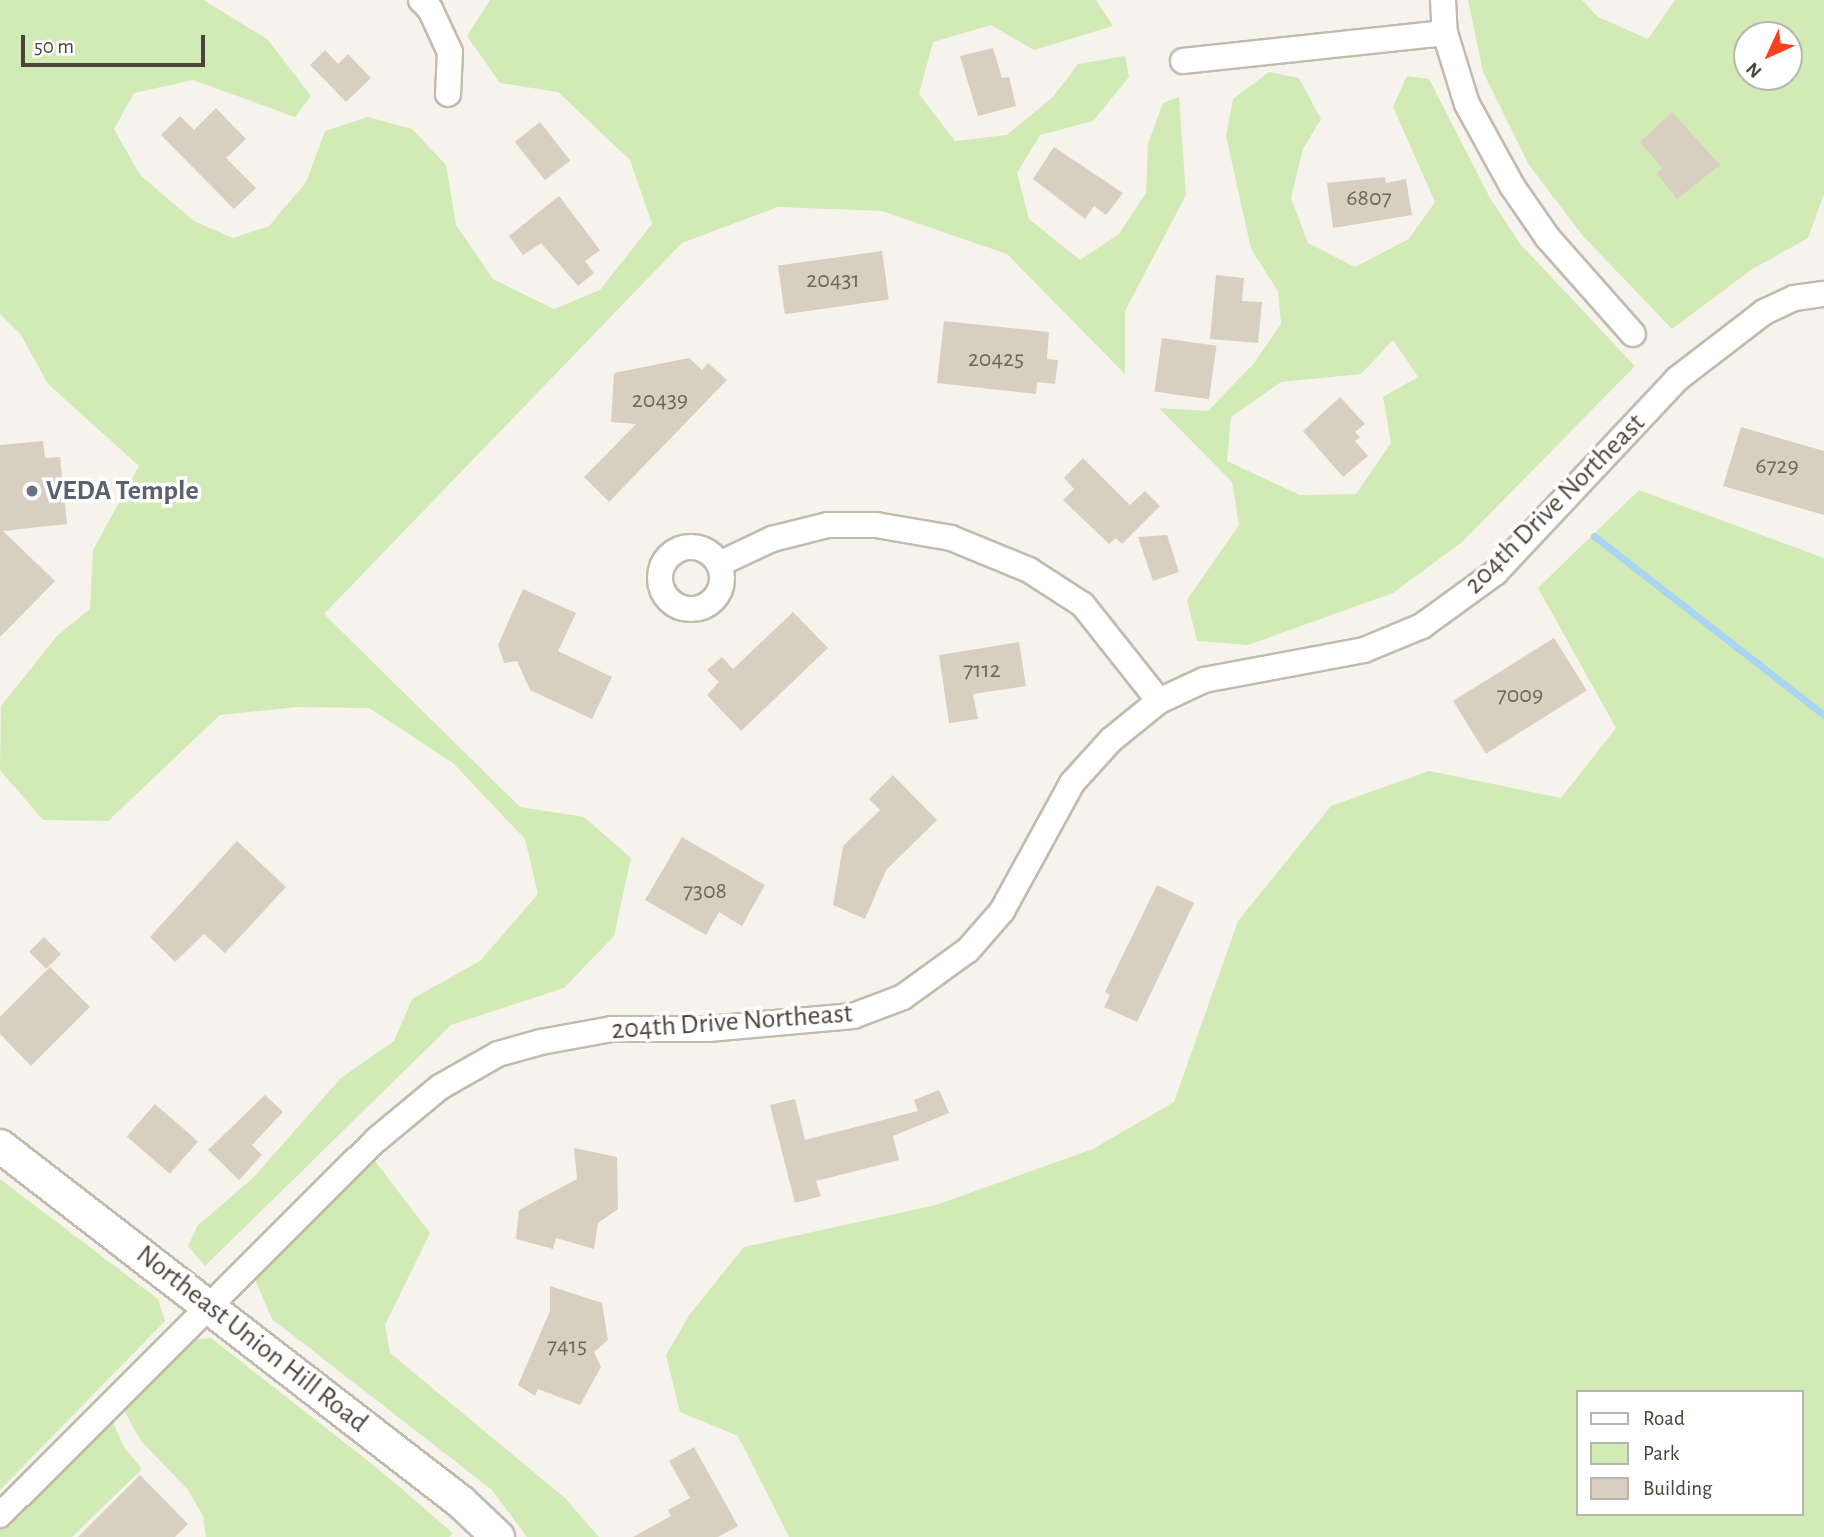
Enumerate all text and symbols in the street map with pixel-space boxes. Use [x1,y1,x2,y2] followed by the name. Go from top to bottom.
[24,21,208,65] scale bar
[1733,21,1803,91] north arrow
[34,36,74,57] text: 50 m
[1743,58,1766,81] text: N
[1346,185,1392,213] house number: 6807
[806,267,860,295] house number: 20431
[968,346,1024,374] house number: 20425
[632,387,688,415] house number: 20439
[1458,407,1652,601] street label: 204th Drive Northeast
[1755,453,1799,481] house number: 6729
[46,474,199,508] place label: VEDA Temple
[24,483,40,499] marker: VEDA Temple
[963,657,1001,685] house number: 7112
[1497,682,1543,710] house number: 7009
[683,878,727,906] house number: 7308
[610,997,854,1047] street label: 204th Drive Northeast
[129,1238,375,1440] street label: Northeast Union Hill Road
[547,1333,587,1361] house number: 7415
[1576,1390,1803,1516] legend
[1643,1408,1685,1429] text: Road
[1643,1443,1679,1464] text: Park
[1643,1478,1712,1499] text: Building

